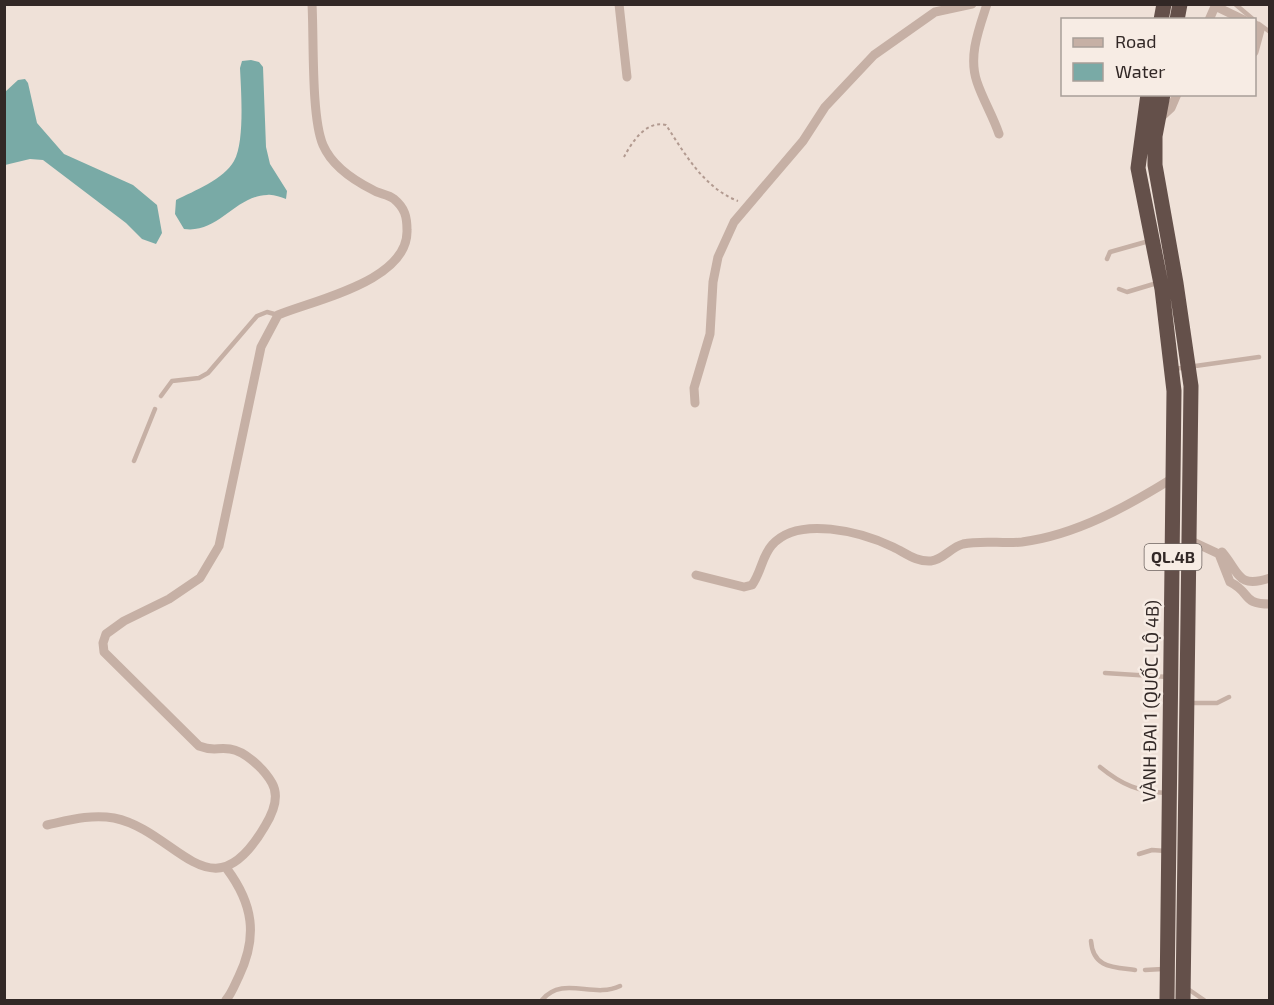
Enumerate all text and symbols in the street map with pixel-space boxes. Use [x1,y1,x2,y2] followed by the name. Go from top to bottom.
[1061,18,1256,96] legend
[1115,30,1156,52] text: Road
[1115,60,1165,82] text: Water
[1144,544,1202,570] road number: QL.4B
[1137,600,1163,802] street label: VÀNH ĐAI 1 (QUỐC LỘ 4B)

